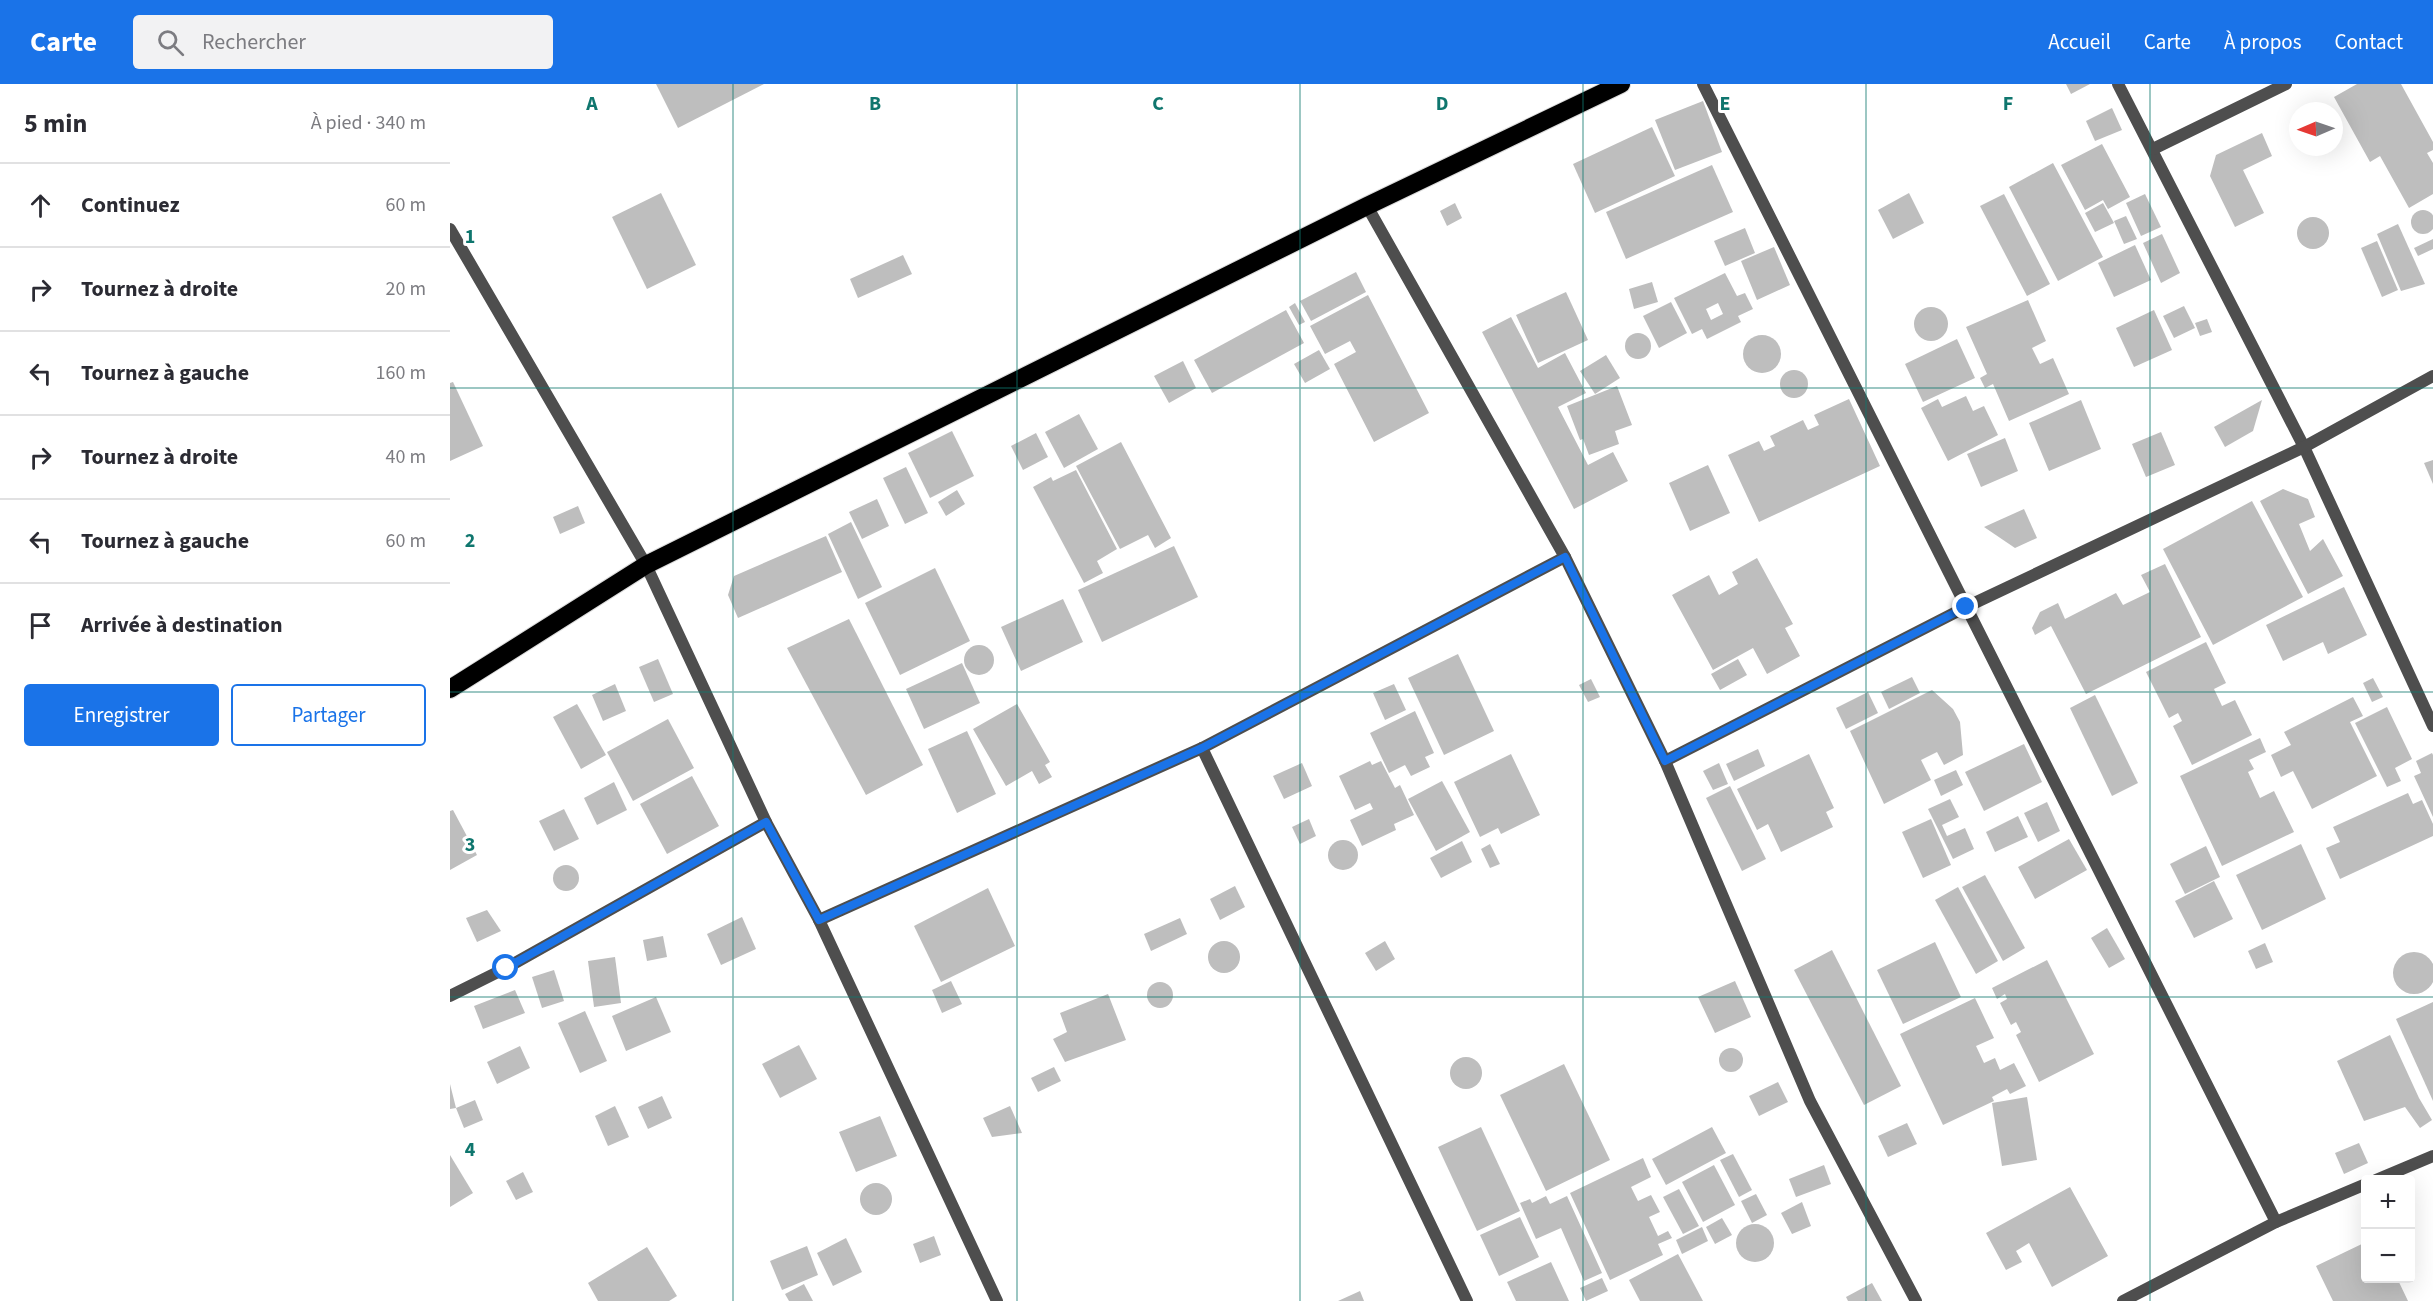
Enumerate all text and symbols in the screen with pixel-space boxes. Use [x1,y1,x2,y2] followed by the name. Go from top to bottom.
[133,15,553,69] search box
[30,22,97,62] text: Carte
[154,26,187,59] icon: search
[202,26,306,58] text: Rechercher
[2048,27,2111,57] text: Accueil
[2144,27,2191,57] text: Carte
[2224,27,2301,57] text: À propos
[2334,27,2403,57] text: Contact
[585,90,598,118] text: A
[869,90,881,118] text: B
[1152,90,1164,118] text: C
[1436,90,1448,118] text: D
[1720,90,1730,118] text: E
[2003,90,2013,118] text: F
[2289,102,2343,156] north arrow
[24,105,87,142] text: 5 min
[311,109,426,137] text: À pied · 340 m
[24,189,57,222] icon: ahead
[81,189,180,221] text: Continuez
[386,191,426,219] text: 60 m
[465,223,475,251] text: 1
[24,273,57,306] icon: right
[81,273,238,305] text: Tournez à droite
[386,275,426,303] text: 20 m
[24,357,57,390] icon: left
[81,357,249,389] text: Tournez à gauche
[376,359,426,387] text: 160 m
[24,441,57,474] icon: right
[81,441,238,473] text: Tournez à droite
[386,443,426,471] text: 40 m
[24,525,57,558] icon: left
[81,525,249,557] text: Tournez à gauche
[386,527,426,555] text: 60 m
[465,527,475,555] text: 2
[1952,593,1978,619] route end
[24,609,57,642] icon: arrive
[81,609,283,641] text: Arrivée à destination
[24,684,219,746] button: Enregistrer
[231,684,426,746] button: Partager
[465,831,475,859] text: 3
[492,954,518,980] route start
[465,1136,476,1164] text: 4
[2361,1175,2415,1283] map controls
[2361,1175,2415,1229] button: +
[2361,1229,2415,1283] button: −

